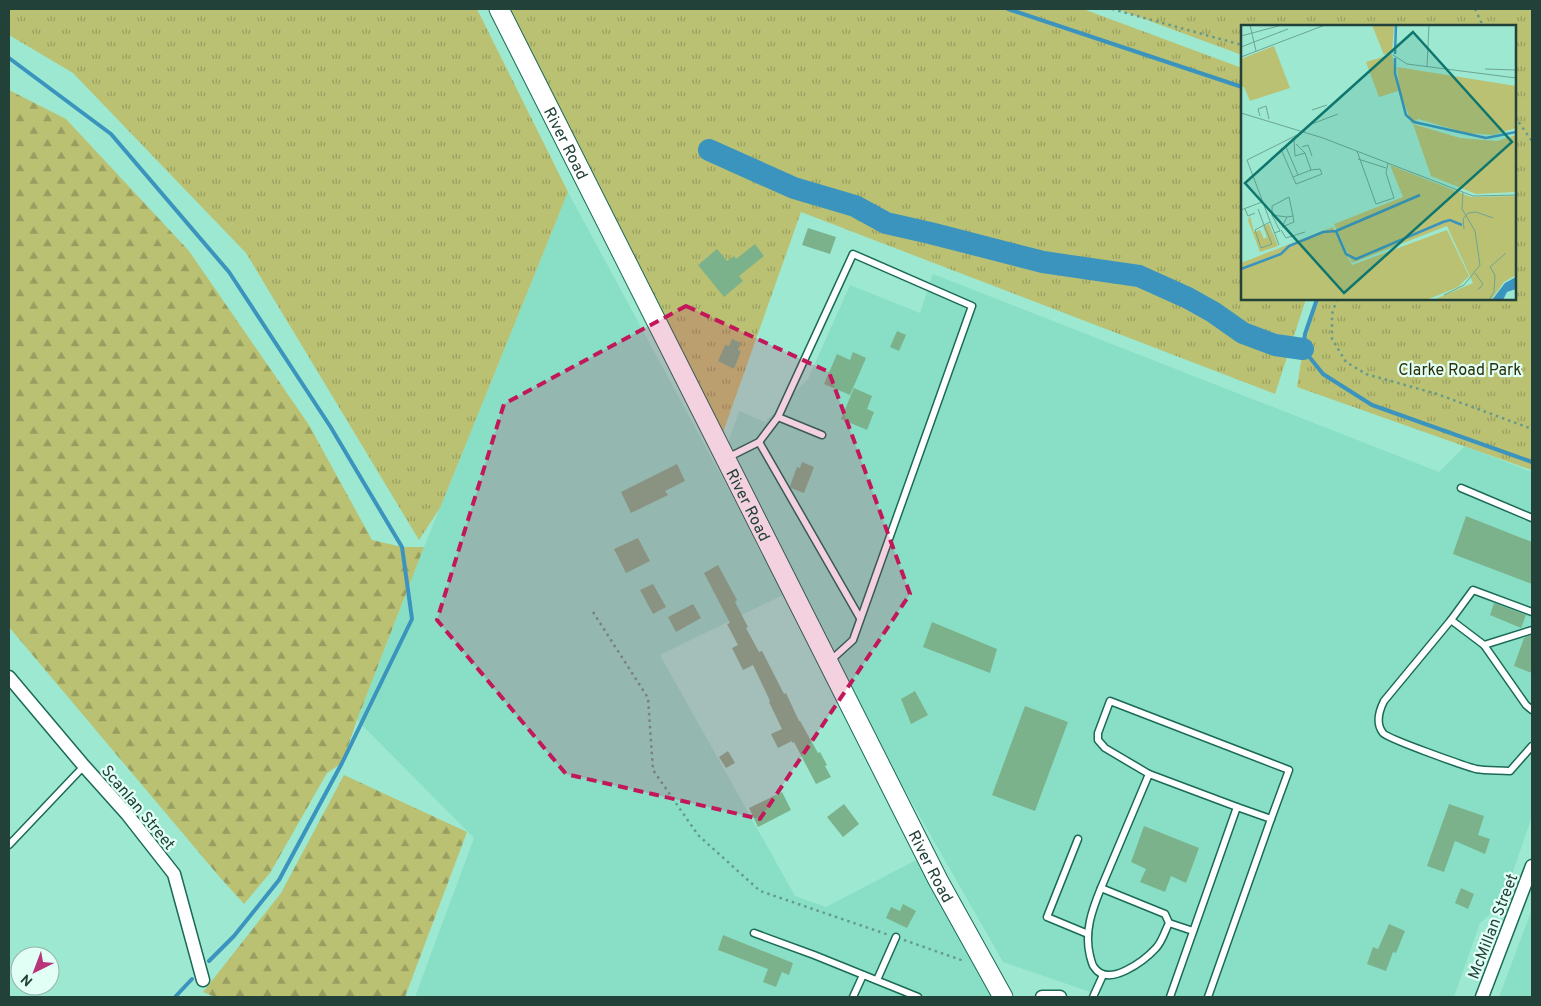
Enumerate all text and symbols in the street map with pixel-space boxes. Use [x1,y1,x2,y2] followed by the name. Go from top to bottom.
[1241,25,1516,300] inset map
[538,104,591,183] street label: River Road
[1398,361,1522,381] park label: Clarke Road Park
[720,466,774,545] street label: River Road
[96,762,179,855] street label: Scanlan Street
[903,828,957,907] street label: River Road
[1465,871,1523,982] street label: McMillan Street
[10,946,60,996] north arrow
[18,970,37,989] text: N

